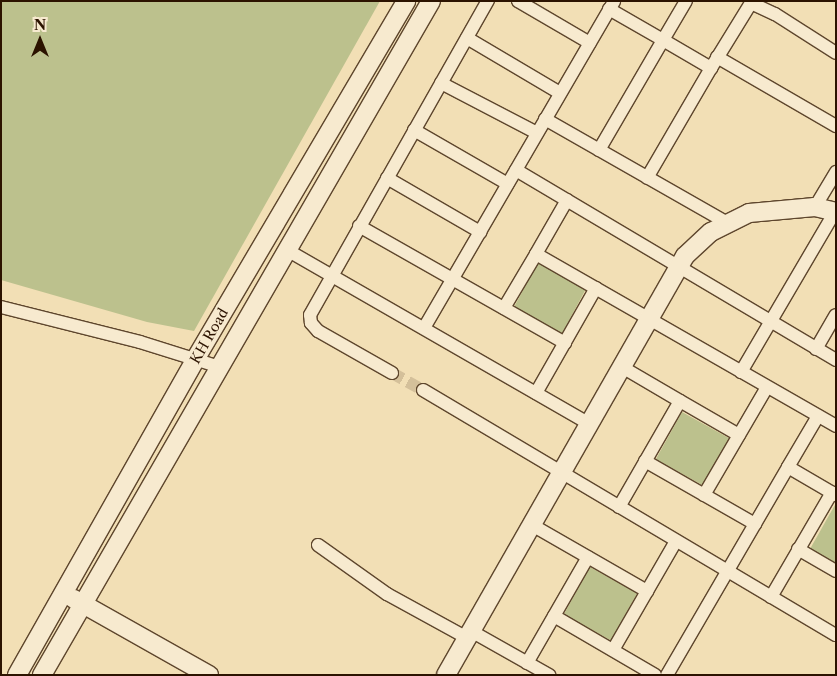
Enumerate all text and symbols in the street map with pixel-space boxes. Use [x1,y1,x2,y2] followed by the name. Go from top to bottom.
[15,15,65,65] north arrow
[34,16,46,34] text: N
[186,305,232,367] street label: KH Road

